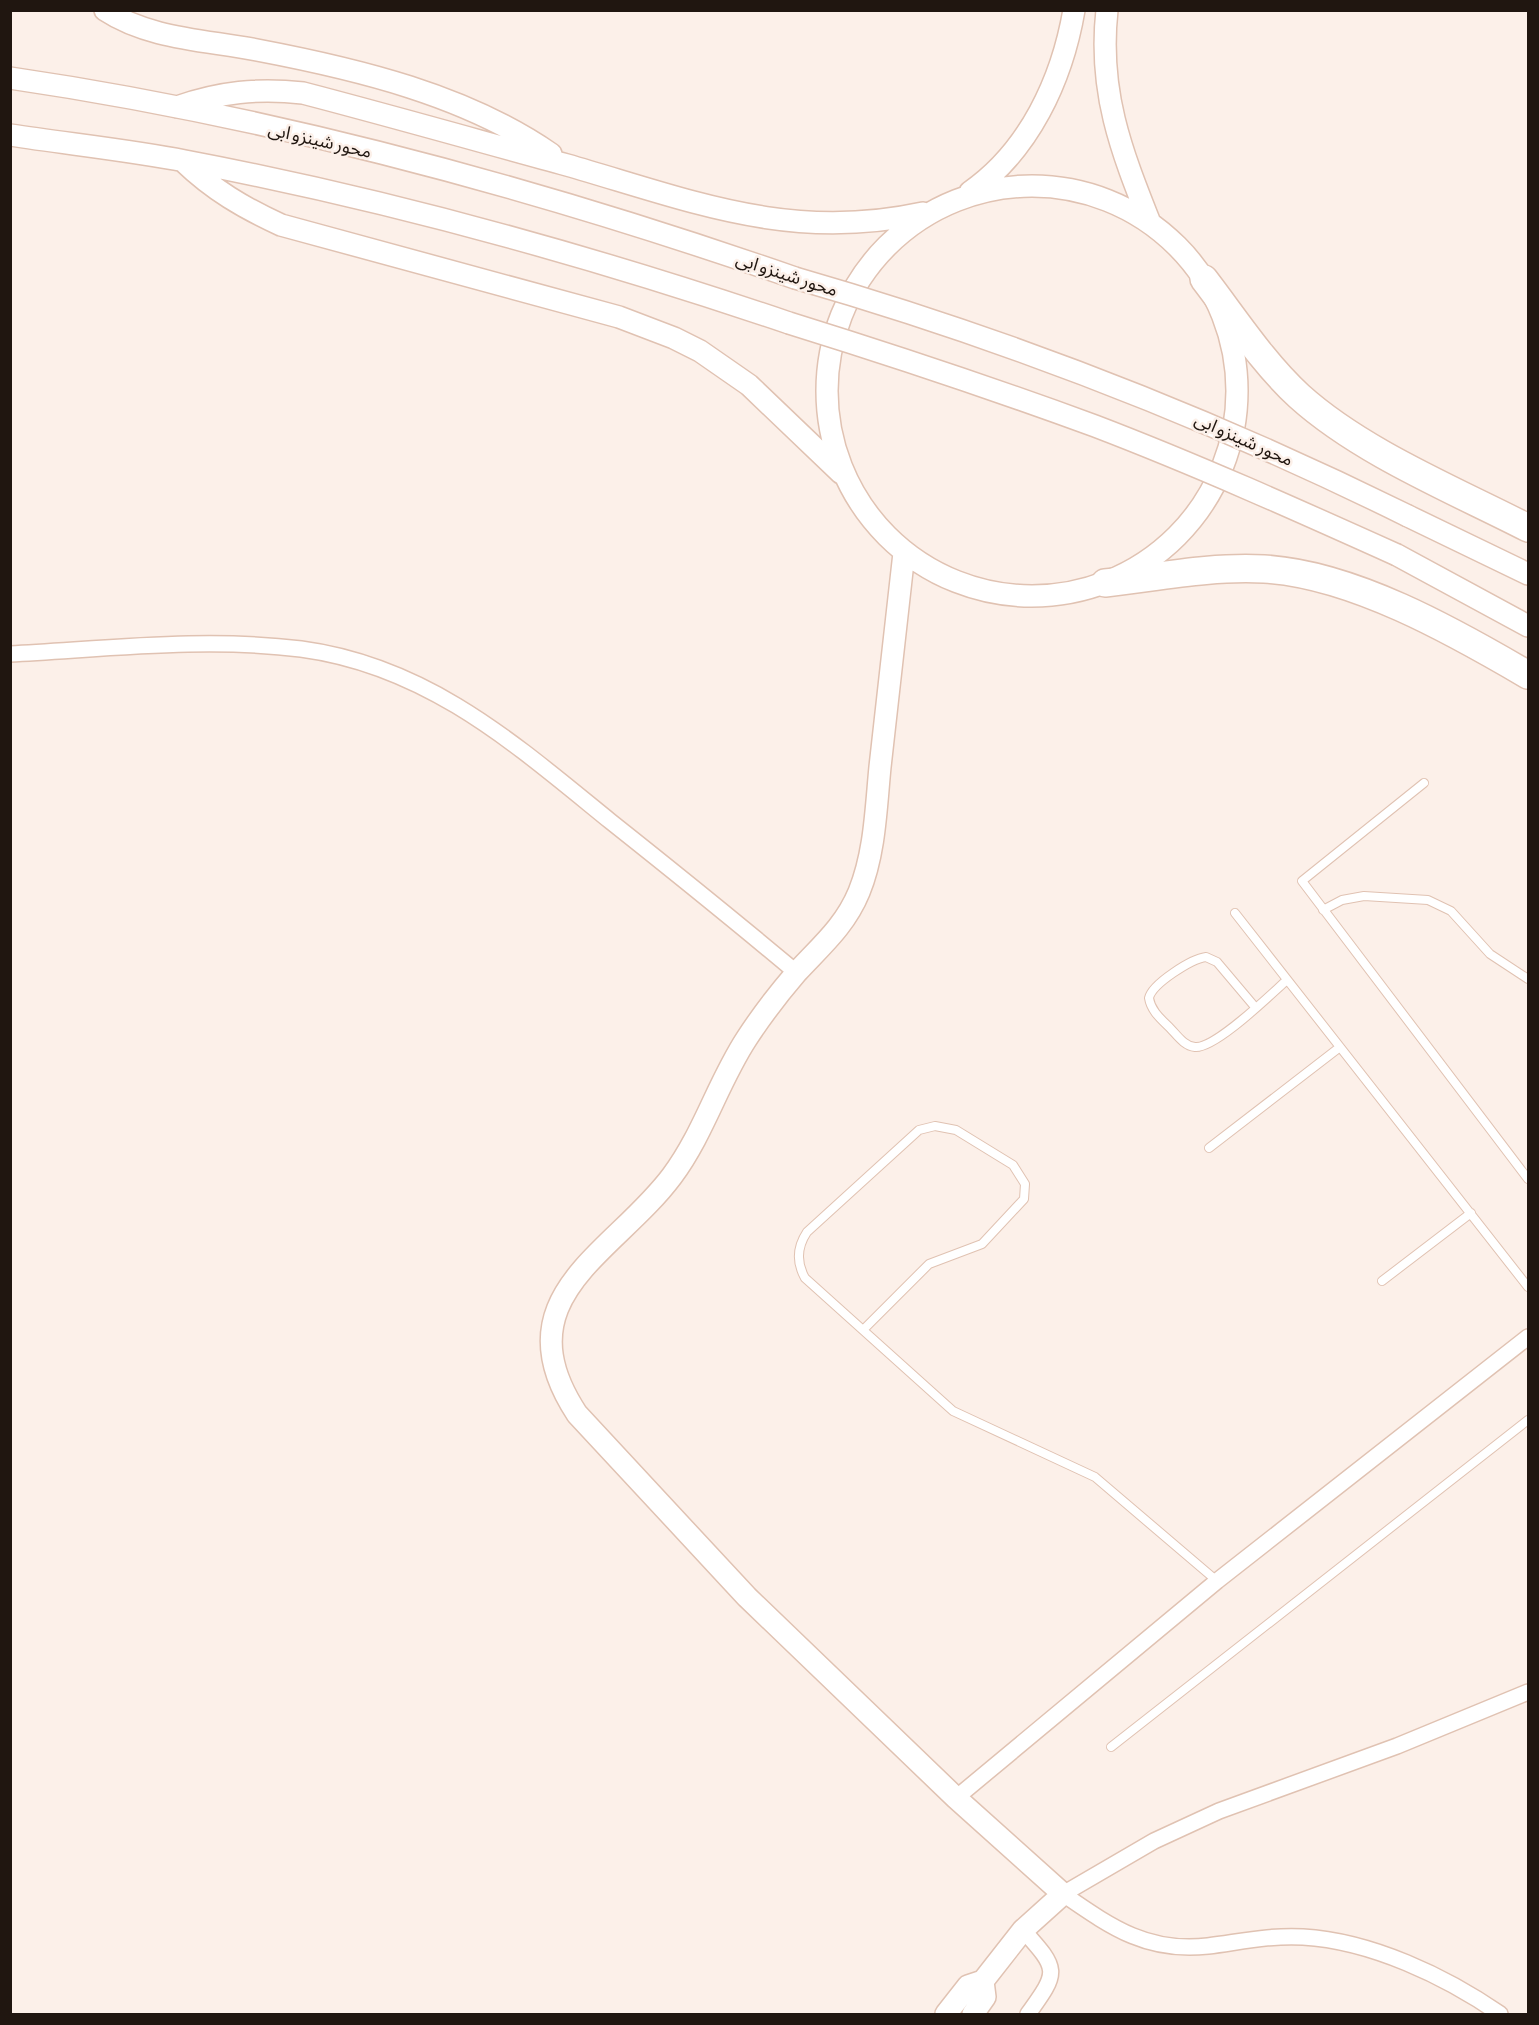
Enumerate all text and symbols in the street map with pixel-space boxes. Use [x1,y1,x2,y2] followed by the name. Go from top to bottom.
[266,118,374,163] street label: محور شينزو ابى
[733,248,840,301] street label: محور شينزو ابى
[1191,408,1296,471] street label: محور شينزو ابى

